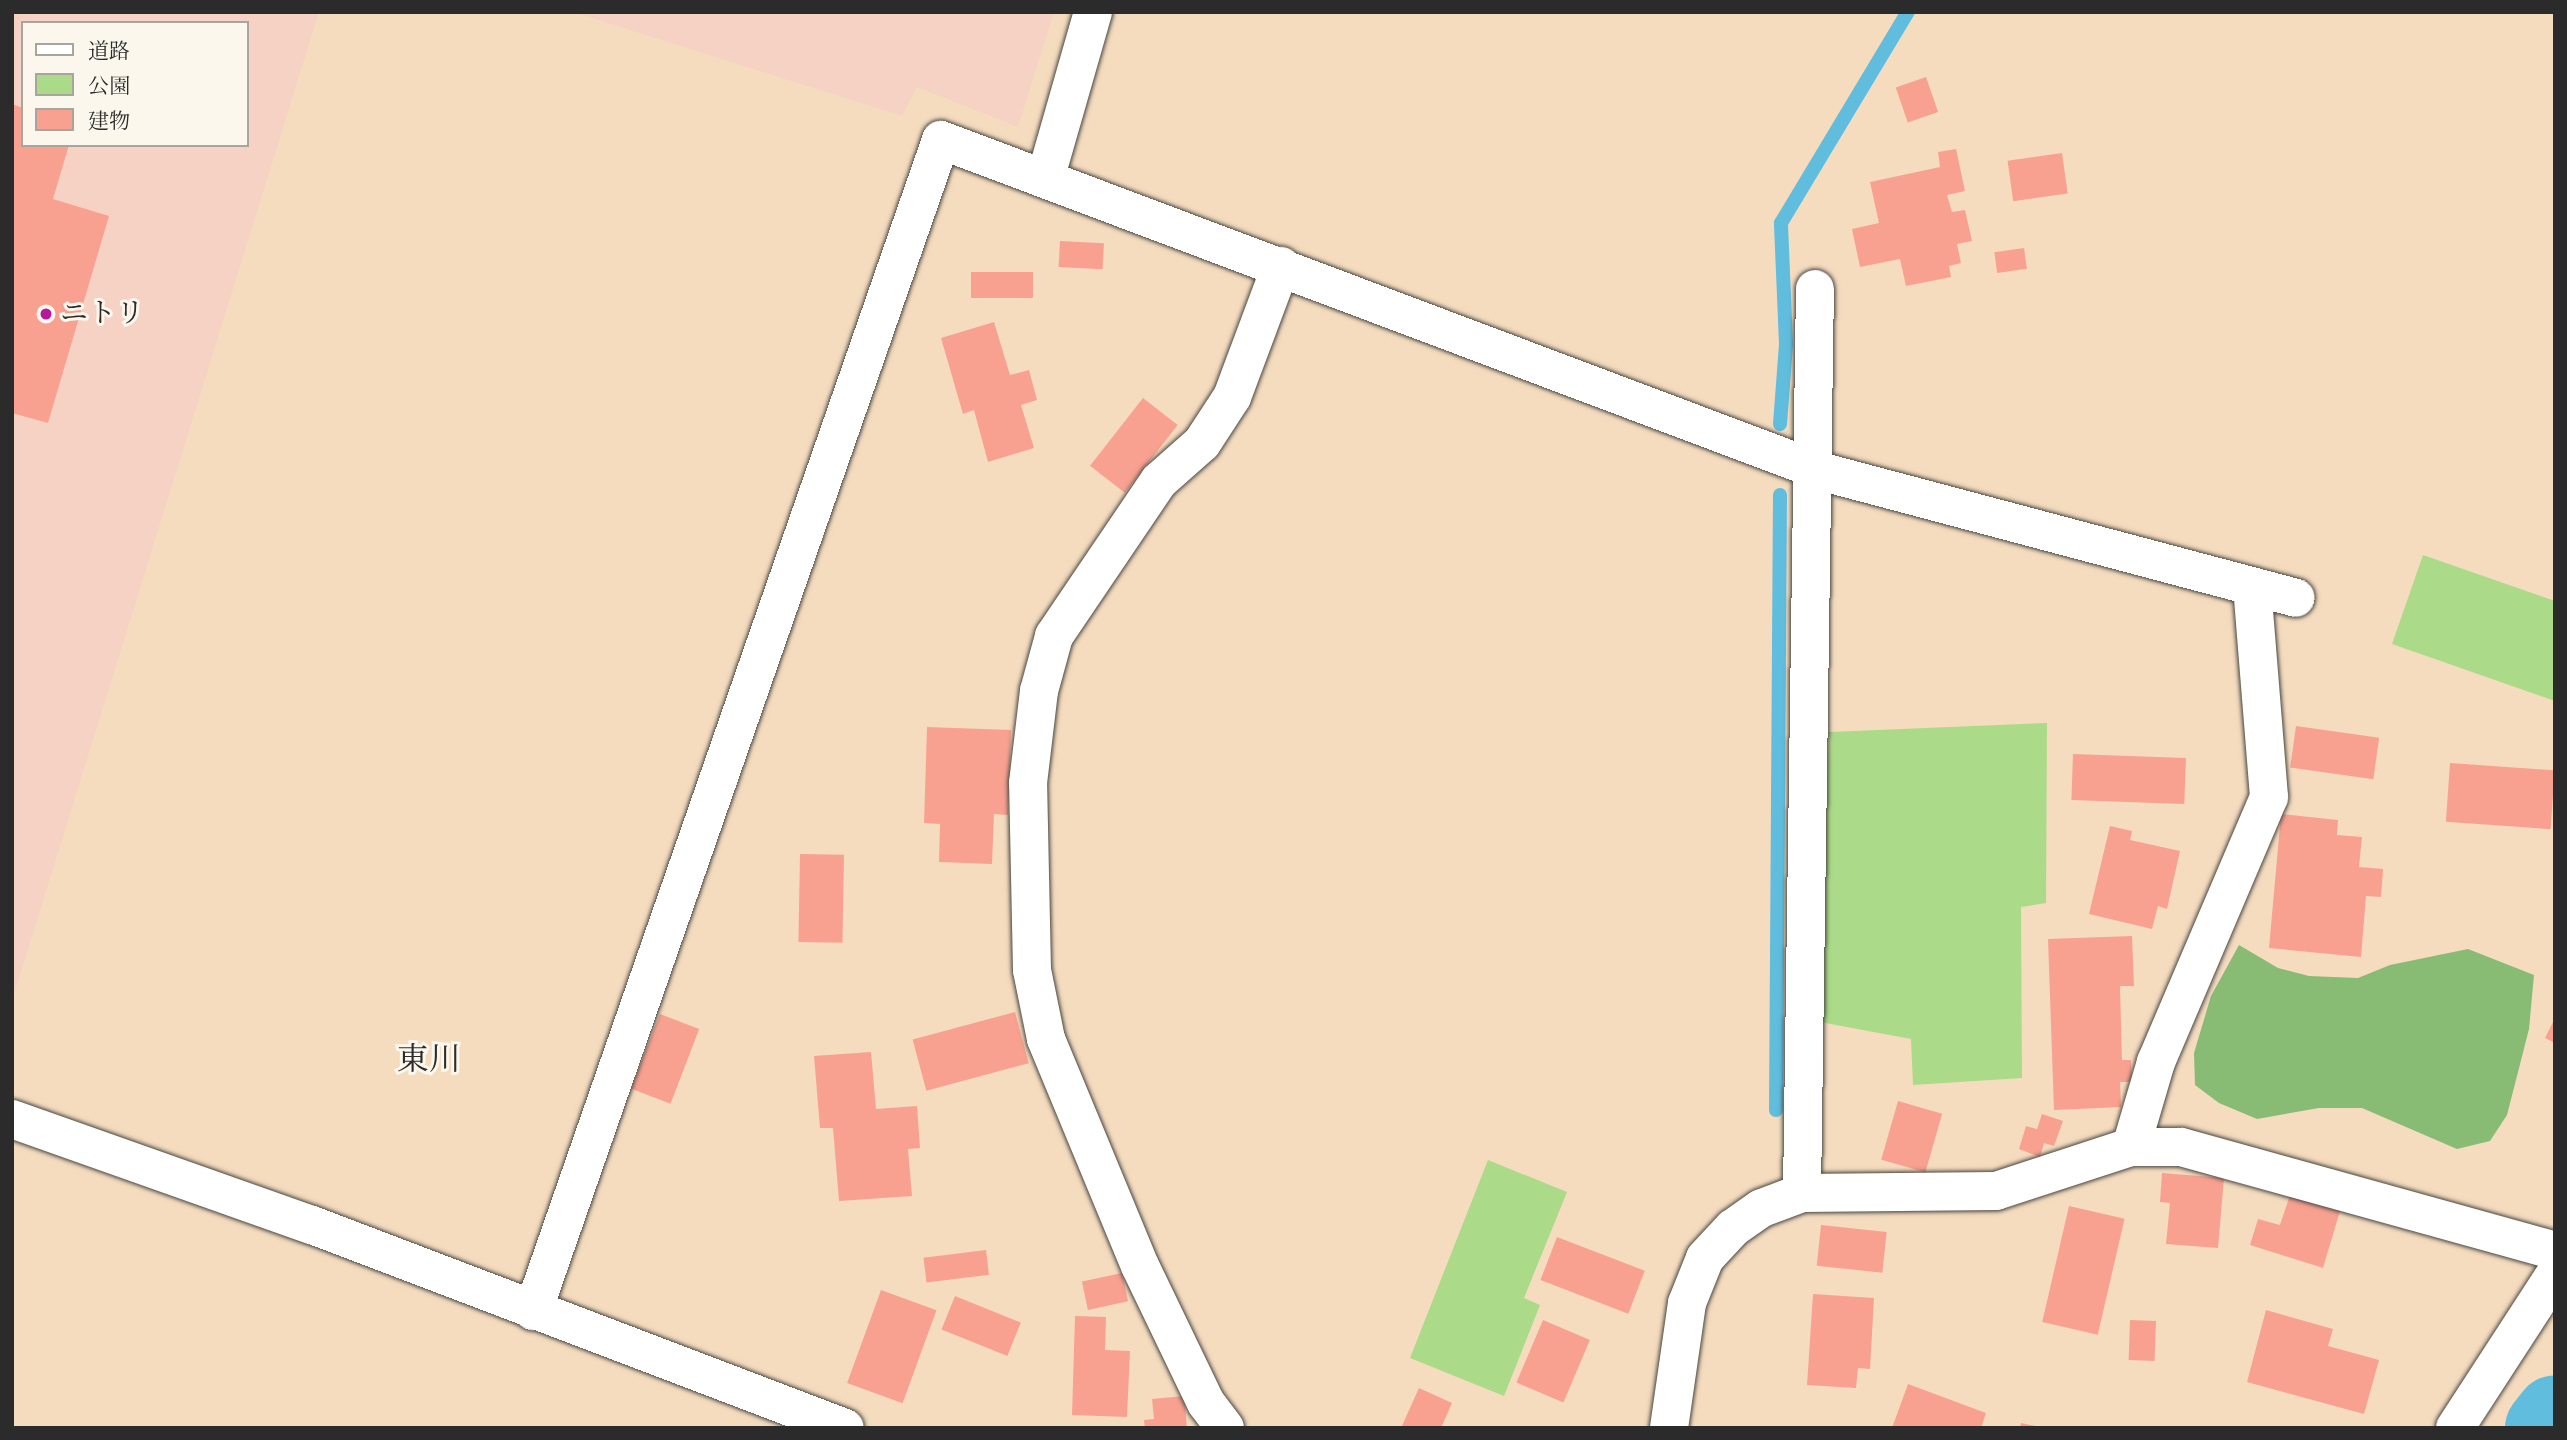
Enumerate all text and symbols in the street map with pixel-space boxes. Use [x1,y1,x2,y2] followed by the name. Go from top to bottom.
[21,21,248,147] legend
[88,39,130,65] text: 道路
[88,74,130,100] text: 公園
[88,109,130,135] text: 建物
[60,297,144,331] place label: ニトリ
[38,306,54,322] marker: ニトリ
[397,1042,461,1080] district label: 東川

